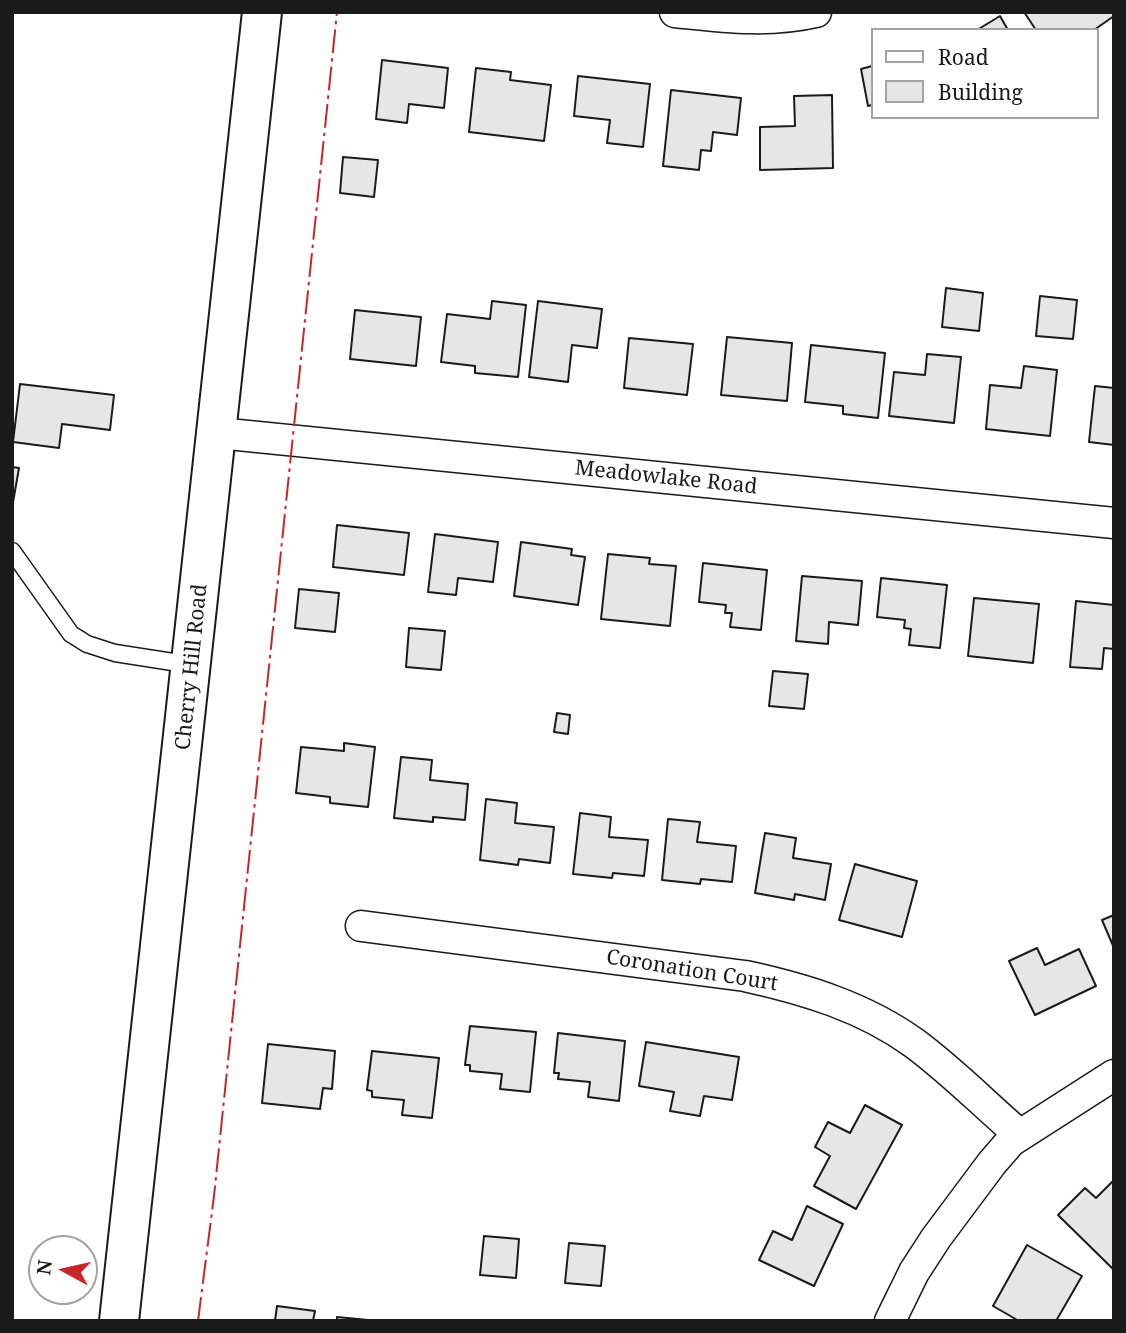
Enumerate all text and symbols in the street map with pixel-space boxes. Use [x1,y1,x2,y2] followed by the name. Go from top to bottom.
[870,28,1098,119] legend
[938,43,989,71] text: Road
[938,78,1023,106] text: Building
[573,456,759,500] street label: Meadowlake Road
[171,583,213,751] street label: Cherry Hill Road
[604,945,780,997] street label: Coronation Court
[28,1235,98,1305] north arrow
[30,1258,58,1277] text: N

